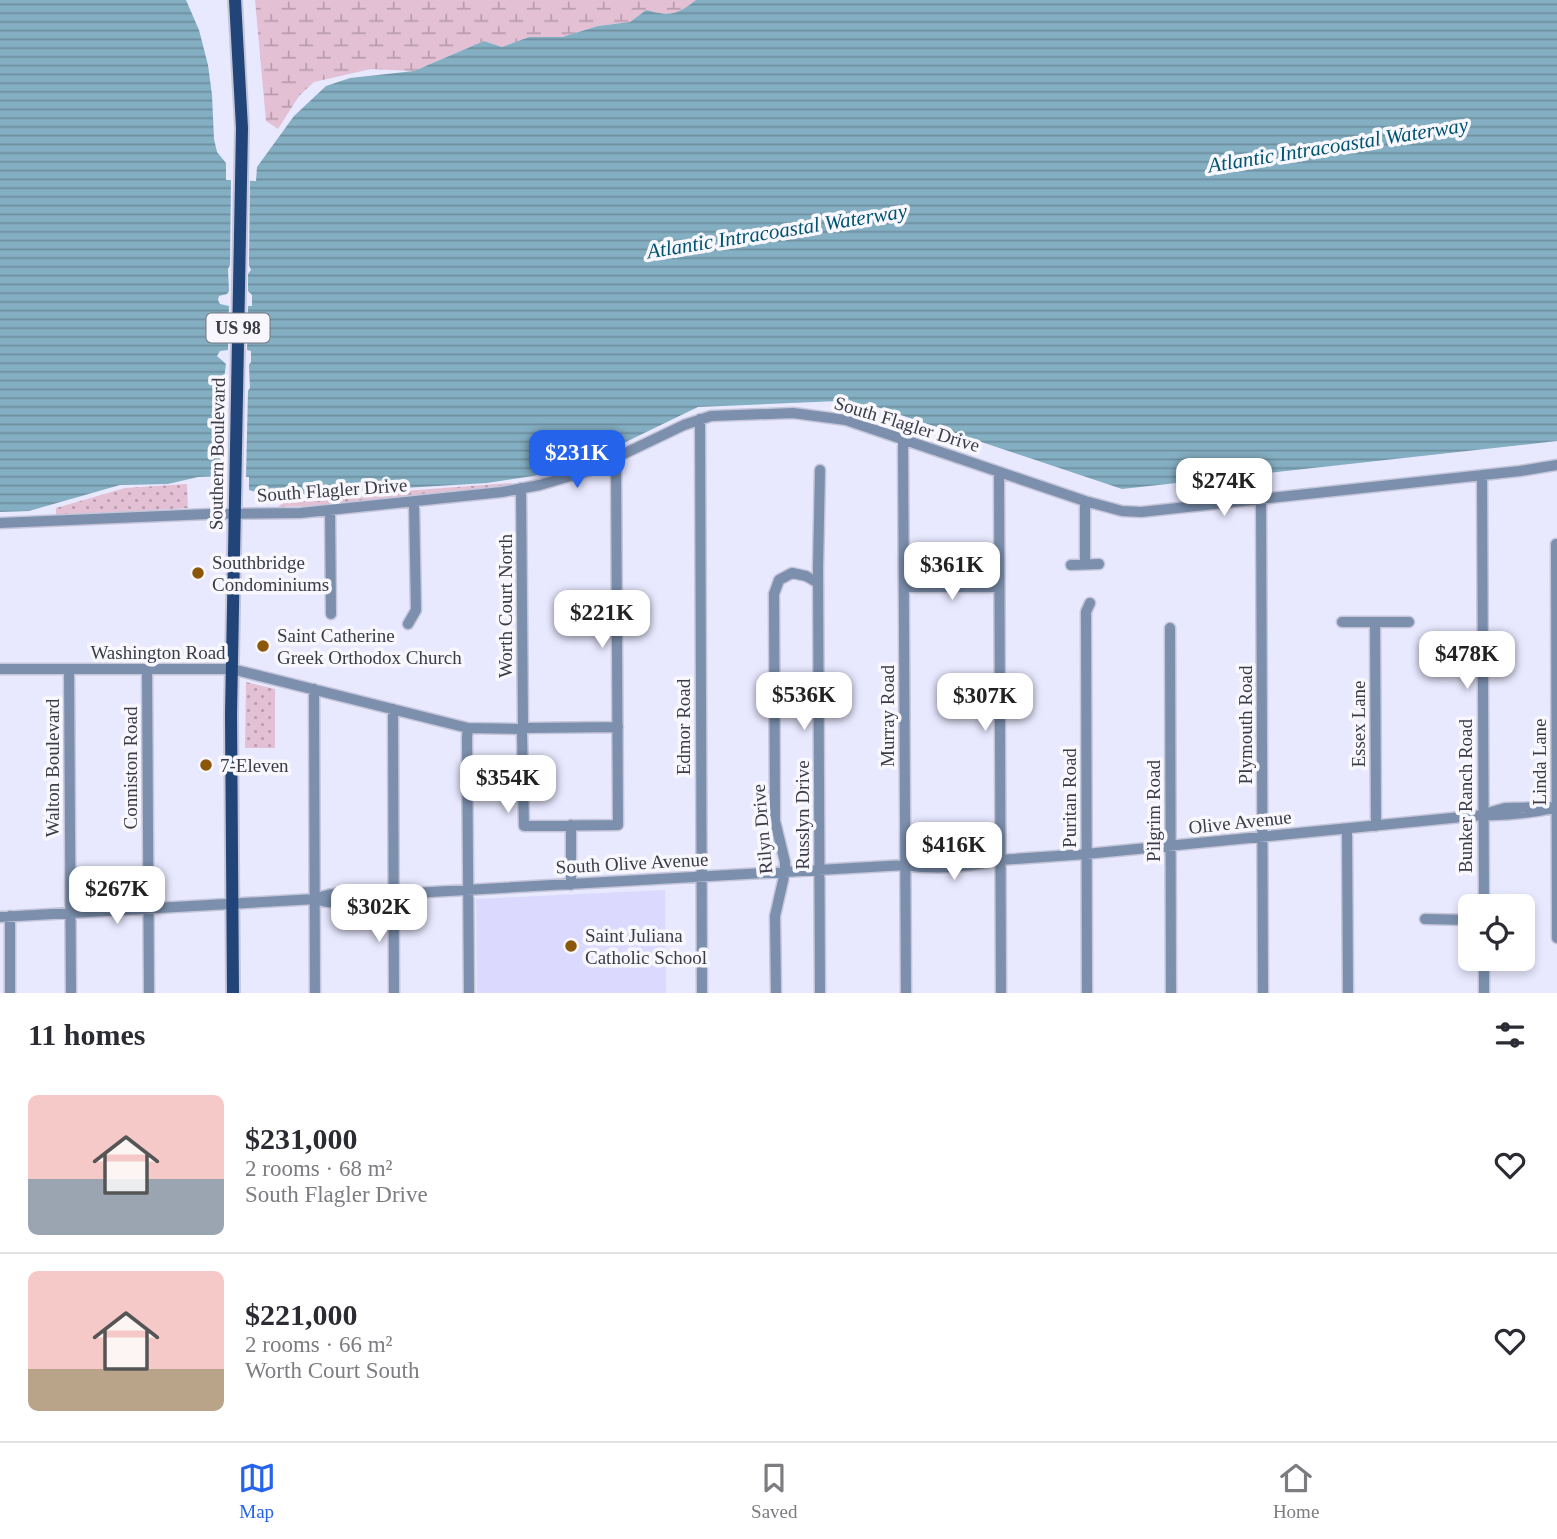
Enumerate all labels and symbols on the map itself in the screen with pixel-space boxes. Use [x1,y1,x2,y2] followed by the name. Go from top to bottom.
[1204,112,1470,178] water label: Atlantic Intracoastal Waterway
[643,198,909,264] water label: Atlantic Intracoastal Waterway
[206,314,270,342] road number: US 98
[205,377,229,530] street label: Southern Boulevard
[832,392,982,456] street label: South Flagler Drive
[528,430,626,490] pin: $231K
[1175,458,1273,518] pin: $274K
[256,474,408,506] street label: South Flagler Drive
[495,533,516,678] street label: Worth Court North
[903,542,1001,602] pin: $361K
[212,552,329,595] place label: Southbridge Condominiums
[190,565,206,581] marker: Southbridge Condominiums
[553,590,651,650] pin: $221K
[277,625,462,668] place label: Saint Catherine Greek Orthodox Church
[1418,632,1516,691] pin: $478K
[255,638,271,654] marker: Saint Catherine Greek Orthodox Church
[90,642,226,663] street label: Washington Road
[877,665,898,767] street label: Murray Road
[1235,665,1256,784] street label: Plymouth Road
[755,672,853,732] pin: $536K
[936,674,1034,733] pin: $307K
[673,678,694,775] street label: Edmor Road
[1348,680,1369,768] street label: Essex Lane
[42,698,63,837] street label: Walton Boulevard
[120,706,141,829] street label: Conniston Road
[1455,718,1476,873] street label: Bunker Ranch Road
[1529,718,1550,806] street label: Linda Lane
[1059,748,1080,848] street label: Puritan Road
[220,755,289,776] place label: 7-Eleven
[459,756,557,815] pin: $354K
[198,757,214,773] marker: 7-Eleven
[792,760,813,870] street label: Russlyn Drive
[1143,760,1164,862] street label: Pilgrim Road
[748,783,776,875] street label: Rilyn Drive
[1187,806,1293,838] street label: Olive Avenue
[905,822,1003,882] pin: $416K
[555,849,709,877] street label: South Olive Avenue
[68,866,166,926] pin: $267K
[330,884,428,944] pin: $302K
[585,925,707,968] place label: Saint Juliana Catholic School
[563,938,579,954] marker: Saint Juliana Catholic School

